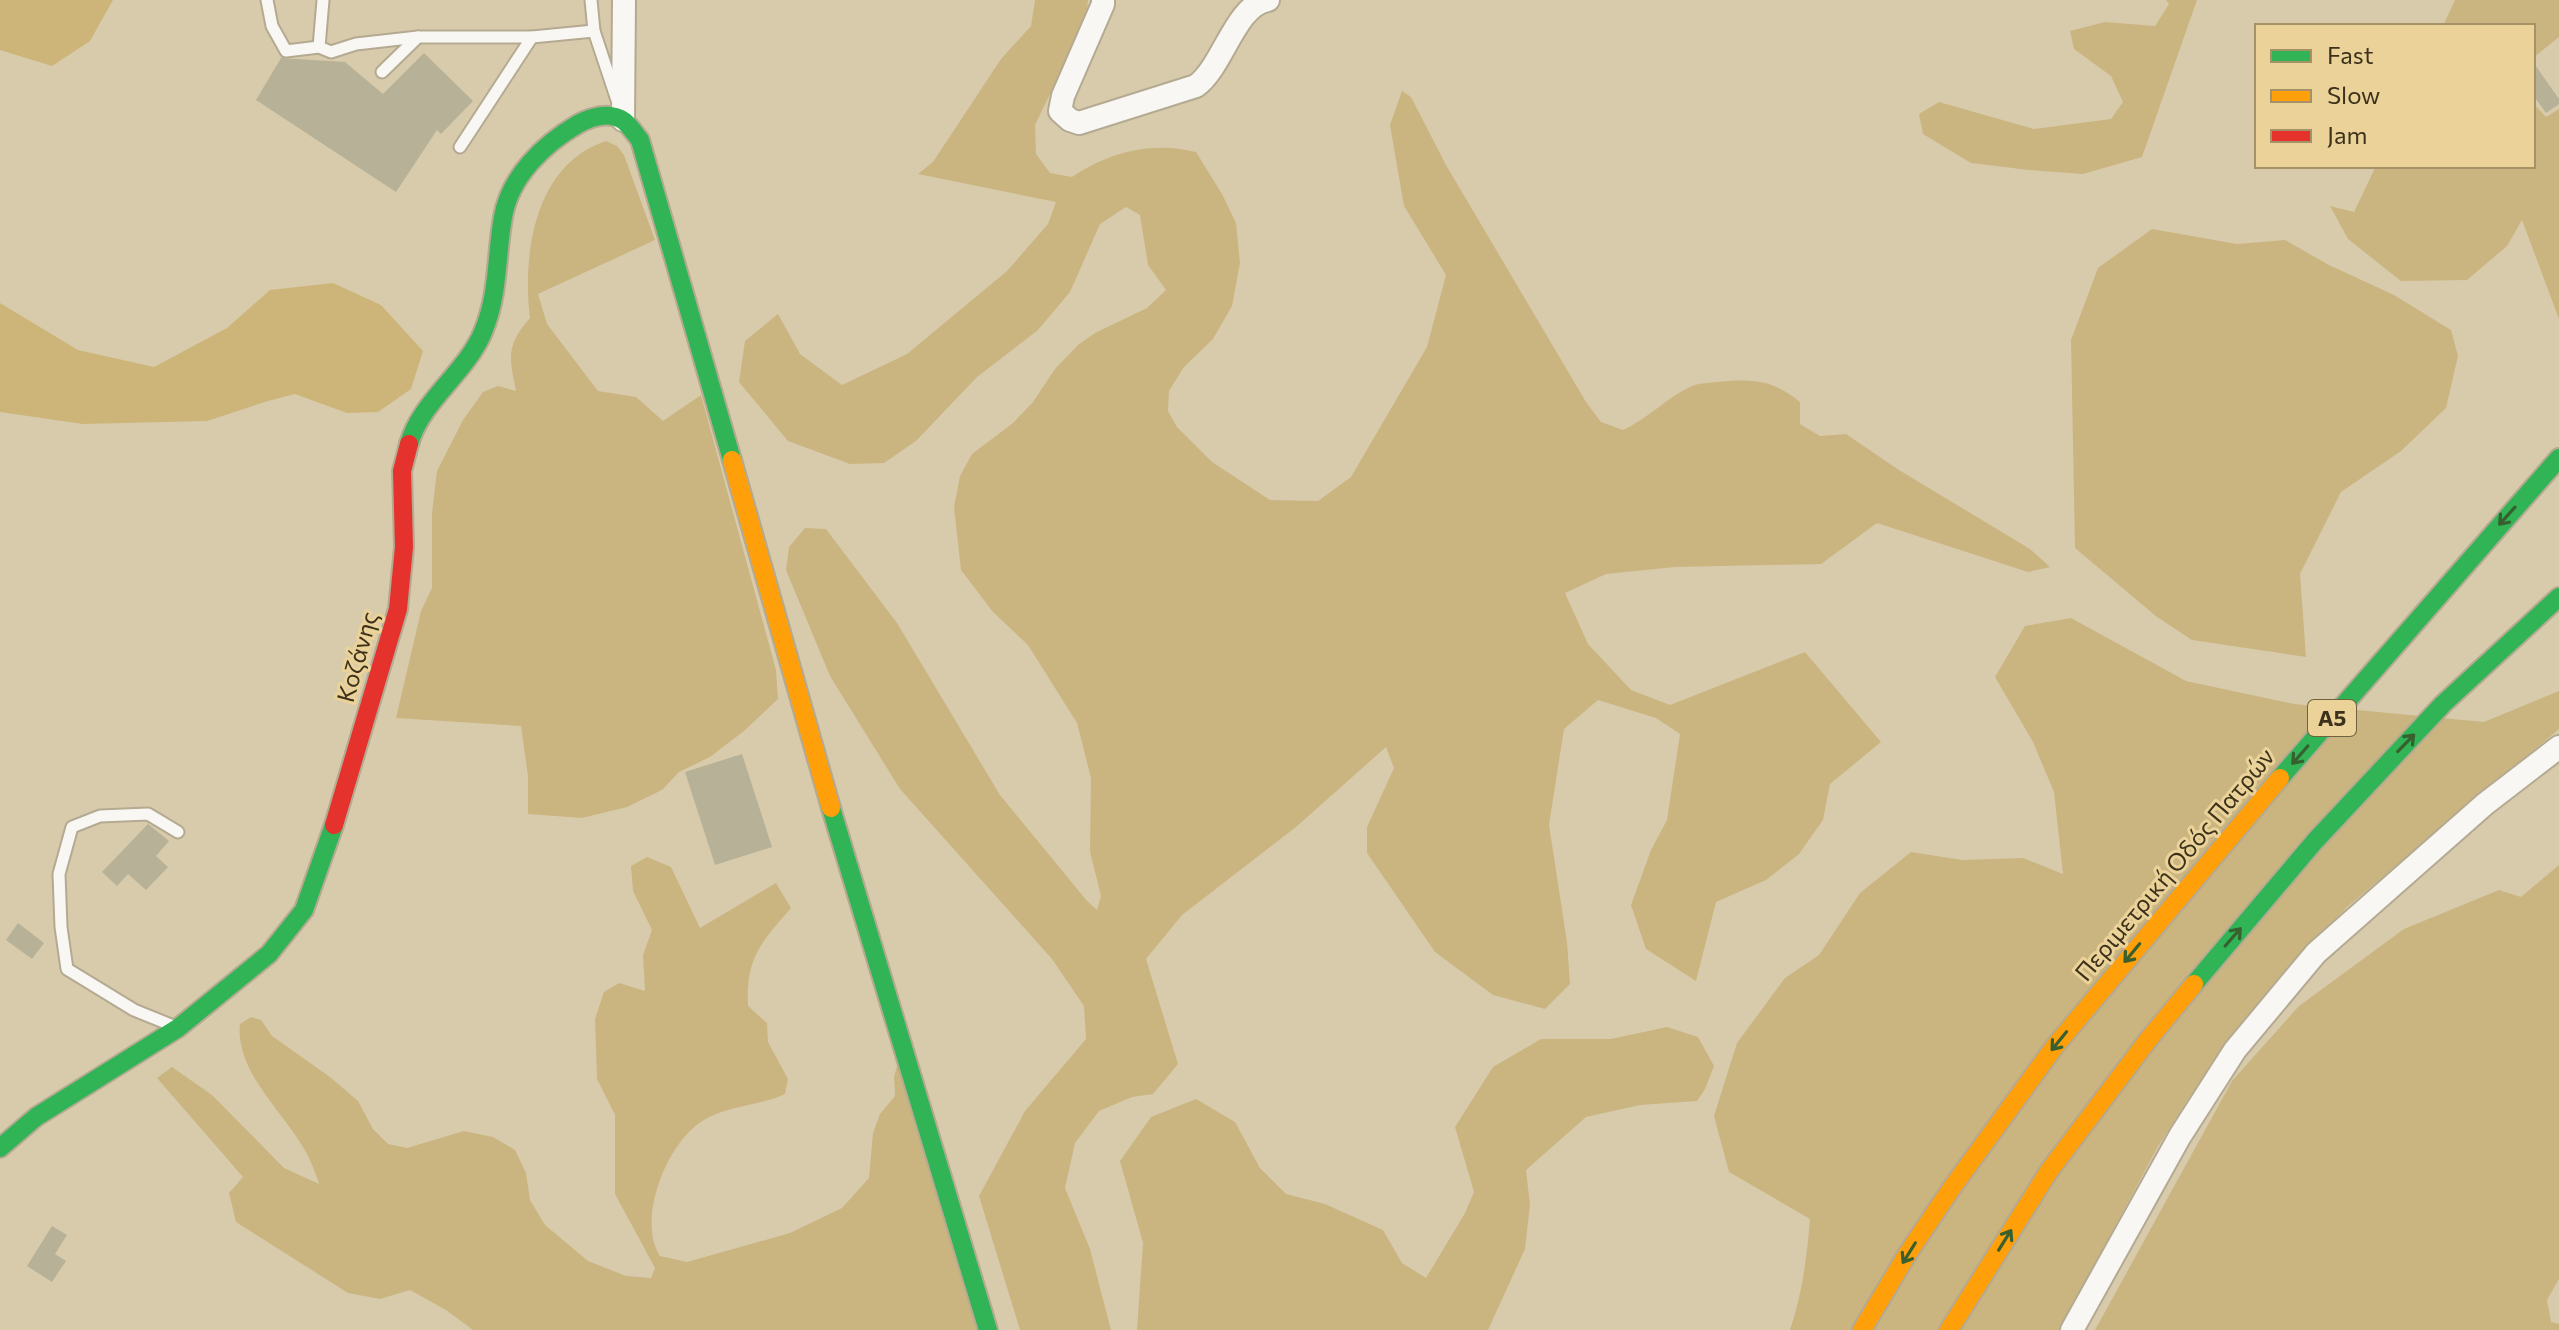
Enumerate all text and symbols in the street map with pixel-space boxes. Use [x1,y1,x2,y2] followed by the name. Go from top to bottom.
[2255,24,2535,168] legend
[2327,40,2374,69] text: Fast
[2327,80,2380,109] text: Slow
[2327,120,2367,149] text: Jam
[2499,506,2517,526] one-way arrow
[330,608,383,705] street label: Κοζάνης
[2308,700,2356,736] road number: Α5
[2396,734,2415,753] one-way arrow
[2068,742,2280,986] street label: Περιμετρική Οδός Πατρών
[2291,744,2309,764] one-way arrow
[2224,927,2242,947] one-way arrow
[2123,942,2141,963] one-way arrow
[2050,1030,2068,1051] one-way arrow
[1998,1229,2014,1252] one-way arrow
[1900,1241,1916,1264] one-way arrow

